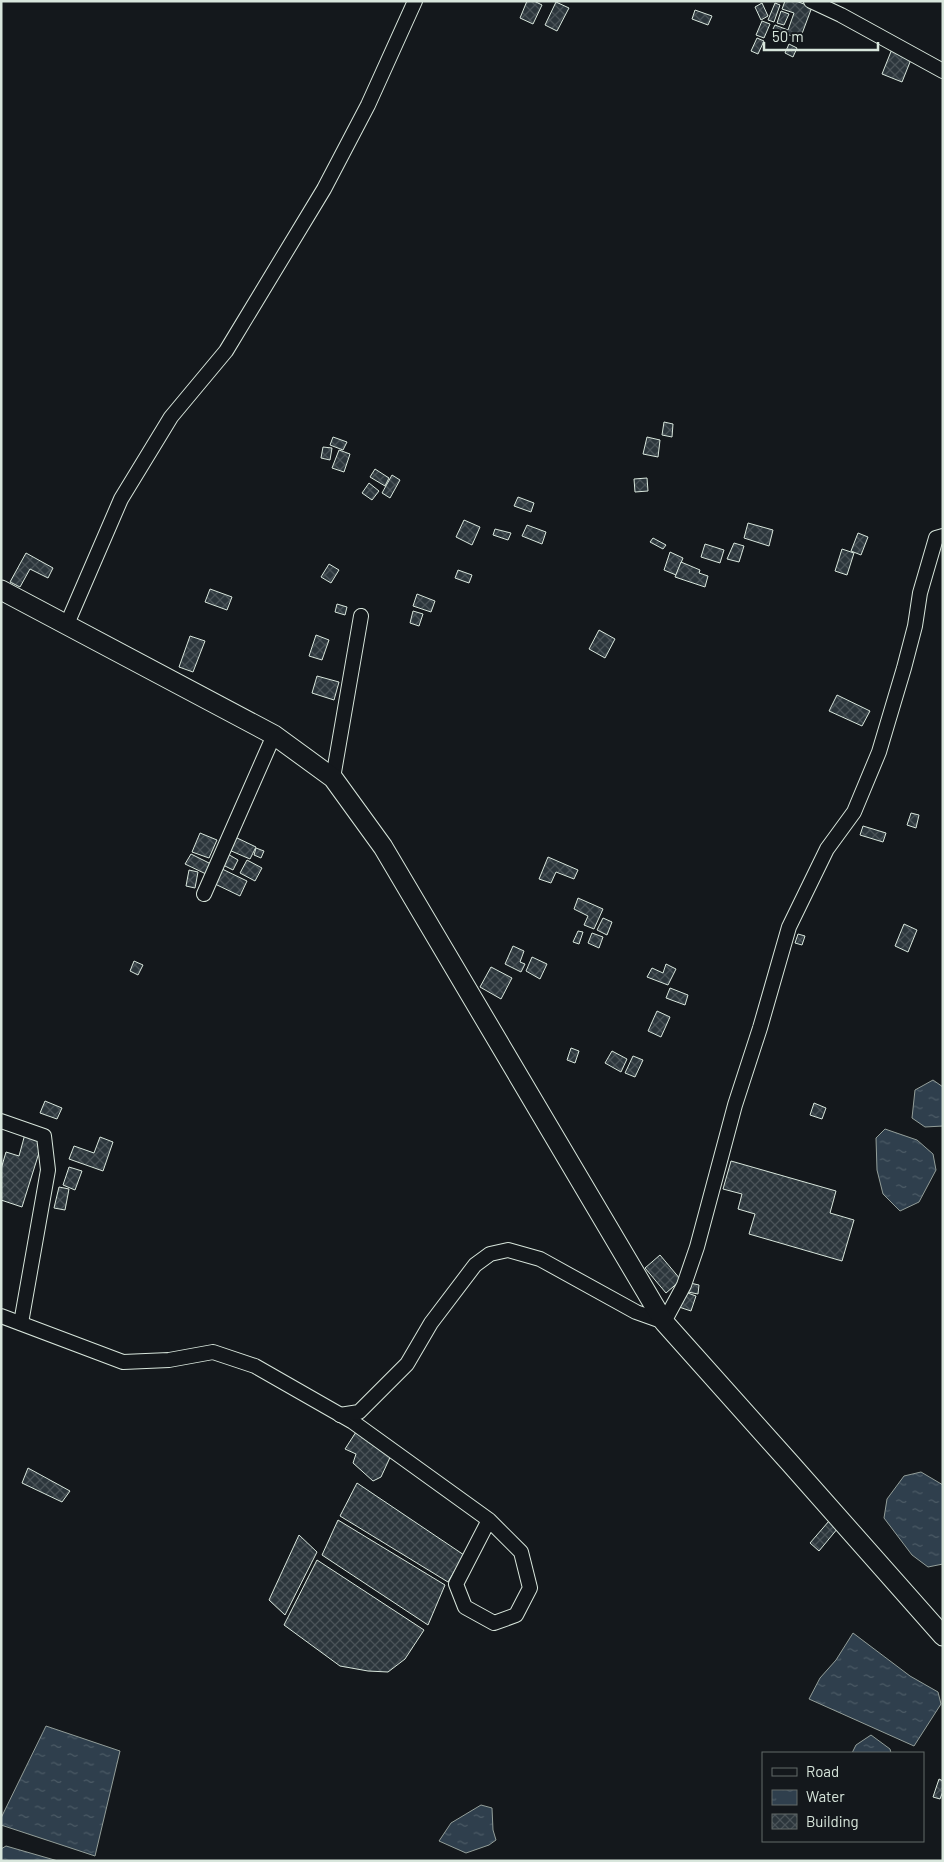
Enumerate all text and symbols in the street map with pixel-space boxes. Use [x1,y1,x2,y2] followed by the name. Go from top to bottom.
[764,20,878,52] scale bar
[772,27,804,45] text: 50 m
[762,1752,924,1842] legend
[806,1762,839,1780] text: Road
[806,1787,845,1805] text: Water
[806,1812,859,1830] text: Building

